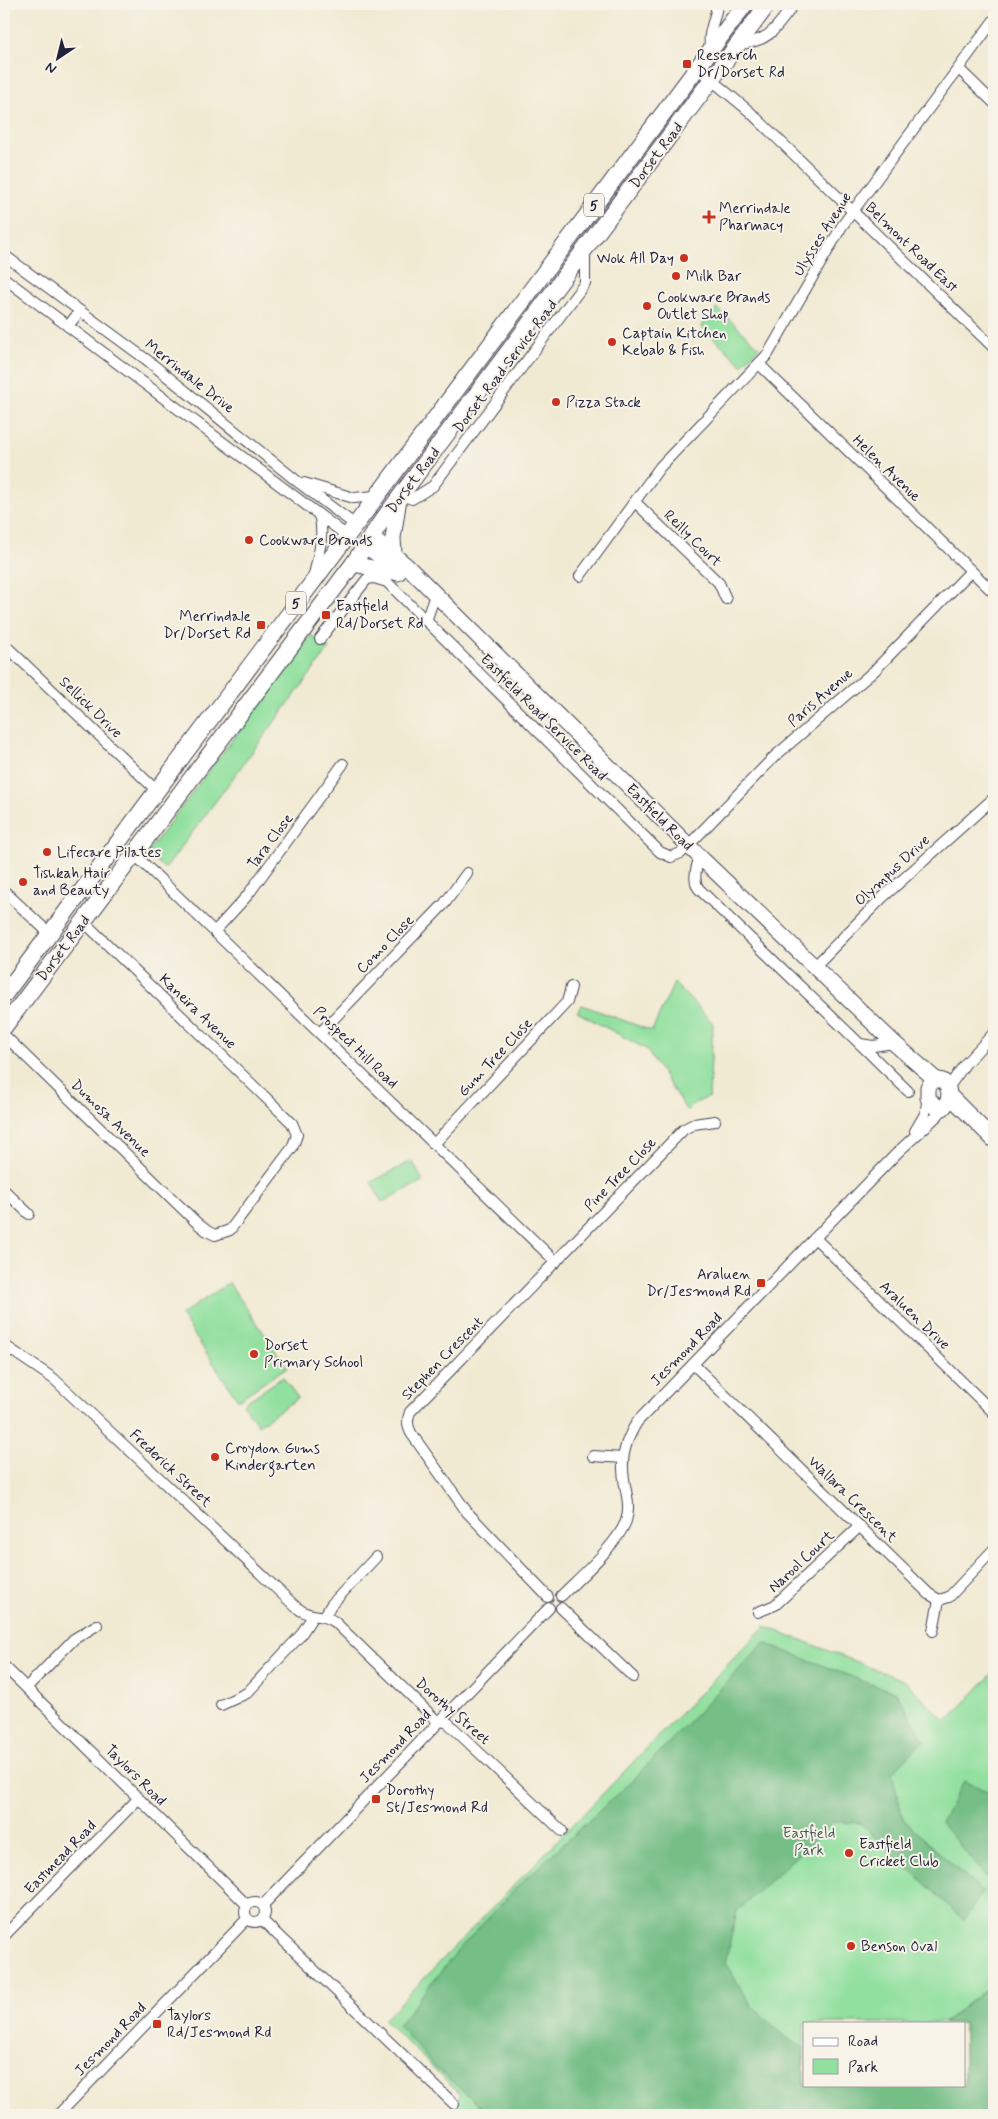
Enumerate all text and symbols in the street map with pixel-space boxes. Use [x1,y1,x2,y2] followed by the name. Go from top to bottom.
[32,32,82,82] north arrow
[697,46,785,83] place label: Research Dr/Dorset Rd
[42,58,60,78] text: N
[681,58,693,70] marker: Research Dr/Dorset Rd
[625,118,688,193] street label: Dorset Road
[789,188,857,280] street label: Ulysses Avenue
[584,194,604,216] road number: 5
[861,198,963,298] street label: Belmont Road East
[719,199,791,236] place label: Merrindale Pharmacy
[703,211,715,223] marker: Merrindale Pharmacy
[597,249,674,269] place label: Wok All Day
[678,252,690,264] marker: Wok All Day
[686,267,742,287] place label: Milk Bar
[670,270,682,282] marker: Milk Bar
[657,288,770,325] place label: Cookware Brands Outlet Shop
[449,296,563,437] street label: Dorset Road Service Road
[641,300,653,312] marker: Cookware Brands Outlet Shop
[622,324,727,361] place label: Captain Kitchen Kebab & Fish
[140,335,239,418] street label: Merrindale Drive
[606,336,618,348] marker: Captain Kitchen Kebab & Fish
[566,393,641,413] place label: Pizza Stack
[550,396,562,408] marker: Pizza Stack
[848,431,925,507] street label: Helen Avenue
[382,443,445,518] street label: Dorset Road
[659,506,726,571] street label: Reilly Court
[259,531,372,551] place label: Cookware Brands
[243,534,255,546] marker: Cookware Brands
[286,592,306,614] road number: 5
[336,597,424,634] place label: Eastfield Rd/Dorset Rd
[163,607,251,644] place label: Merrindale Dr/Dorset Rd
[320,609,332,621] marker: Eastfield Rd/Dorset Rd
[255,619,267,631] marker: Merrindale Dr/Dorset Rd
[475,650,611,786] street label: Eastfield Road Service Road
[784,664,858,732] street label: Paris Avenue
[54,672,127,743] street label: Sellick Drive
[621,780,697,856] street label: Eastfield Road
[243,810,298,873] street label: Tara Close
[851,831,935,911] street label: Olympus Drive
[57,843,162,863] place label: Lifecare Pilates
[41,846,53,858] marker: Lifecare Pilates
[33,864,110,901] place label: Tishkah Hair and Beauty
[17,876,29,888] marker: Tishkah Hair and Beauty
[32,911,95,986] street label: Dorset Road
[353,911,419,979] street label: Como Close
[154,970,241,1054] street label: Kaneira Avenue
[309,1002,402,1093] street label: Prospect Hill Road
[454,1014,537,1101] street label: Gum Tree Close
[66,1076,155,1162] street label: Dumosa Avenue
[580,1133,661,1216] street label: Pine Tree Close
[646,1265,751,1302] place label: Araluen Dr/Jesmond Rd
[755,1277,767,1289] marker: Araluen Dr/Jesmond Rd
[875,1277,954,1355] street label: Araluen Drive
[646,1308,727,1391] street label: Jesmond Road
[398,1312,488,1405] street label: Stephen Crescent
[264,1336,363,1373] place label: Dorset Primary School
[248,1348,260,1360] marker: Dorset Primary School
[125,1425,216,1512] street label: Frederick Street
[225,1439,320,1477] place label: Croydon Gums Kindergarten
[209,1451,221,1463] marker: Croydon Gums Kindergarten
[803,1452,901,1548] street label: Wallara Crescent
[764,1526,839,1597] street label: Narool Court
[411,1674,494,1750] street label: Dorothy Street
[355,1705,436,1788] street label: Jesmond Road
[100,1741,170,1811] street label: Taylors Road
[386,1781,488,1818] place label: Dorothy St/Jesmond Rd
[370,1793,382,1805] marker: Dorothy St/Jesmond Rd
[20,1816,101,1899] street label: Eastmead Road
[783,1824,835,1861] park label: Eastfield Park
[859,1835,939,1872] place label: Eastfield Cricket Club
[843,1847,855,1859] marker: Eastfield Cricket Club
[861,1937,937,1957] place label: Benson Oval
[845,1940,857,1952] marker: Benson Oval
[70,1998,151,2081] street label: Jesmond Road
[167,2006,271,2043] place label: Taylors Rd/Jesmond Rd
[151,2018,163,2030] marker: Taylors Rd/Jesmond Rd
[803,2022,966,2086] legend
[848,2032,878,2052] text: Road
[848,2058,878,2078] text: Park

